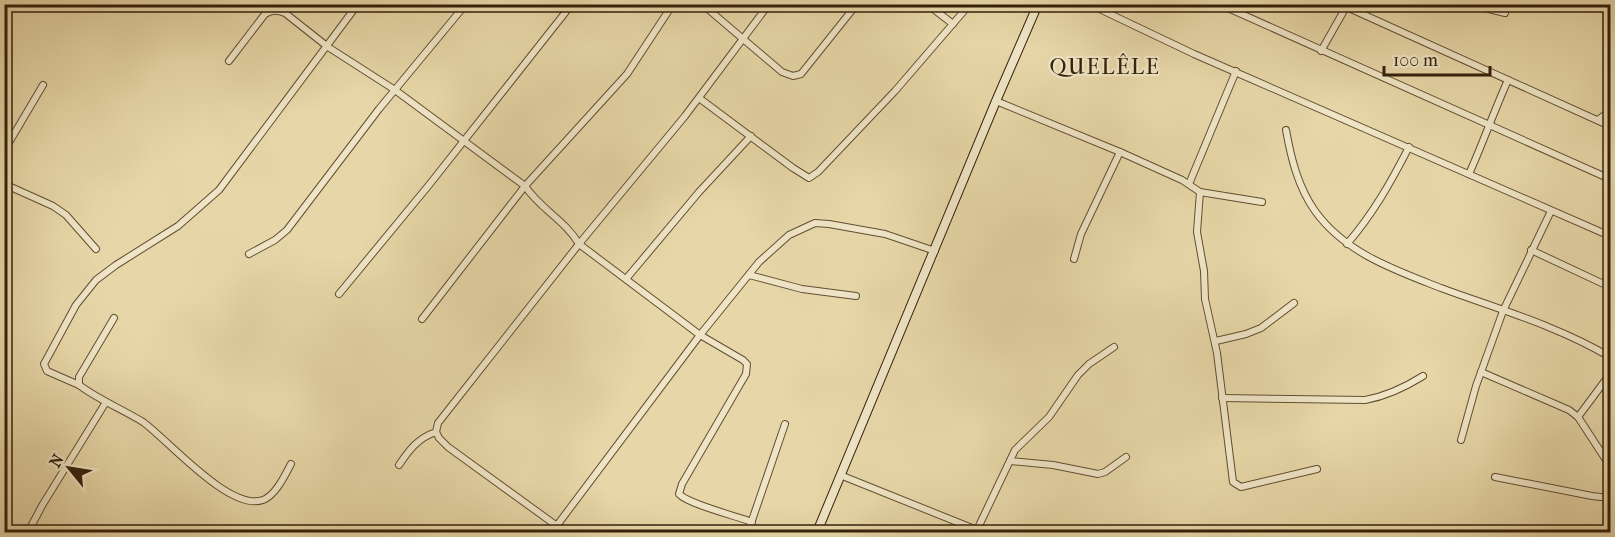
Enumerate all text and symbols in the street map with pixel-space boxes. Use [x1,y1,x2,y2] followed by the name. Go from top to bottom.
[1384,39,1490,77] scale bar
[1393,50,1438,71] text: 100 m
[1049,53,1161,80] district label: QUELÊLE
[39,438,99,498] north arrow
[45,450,68,471] text: N

